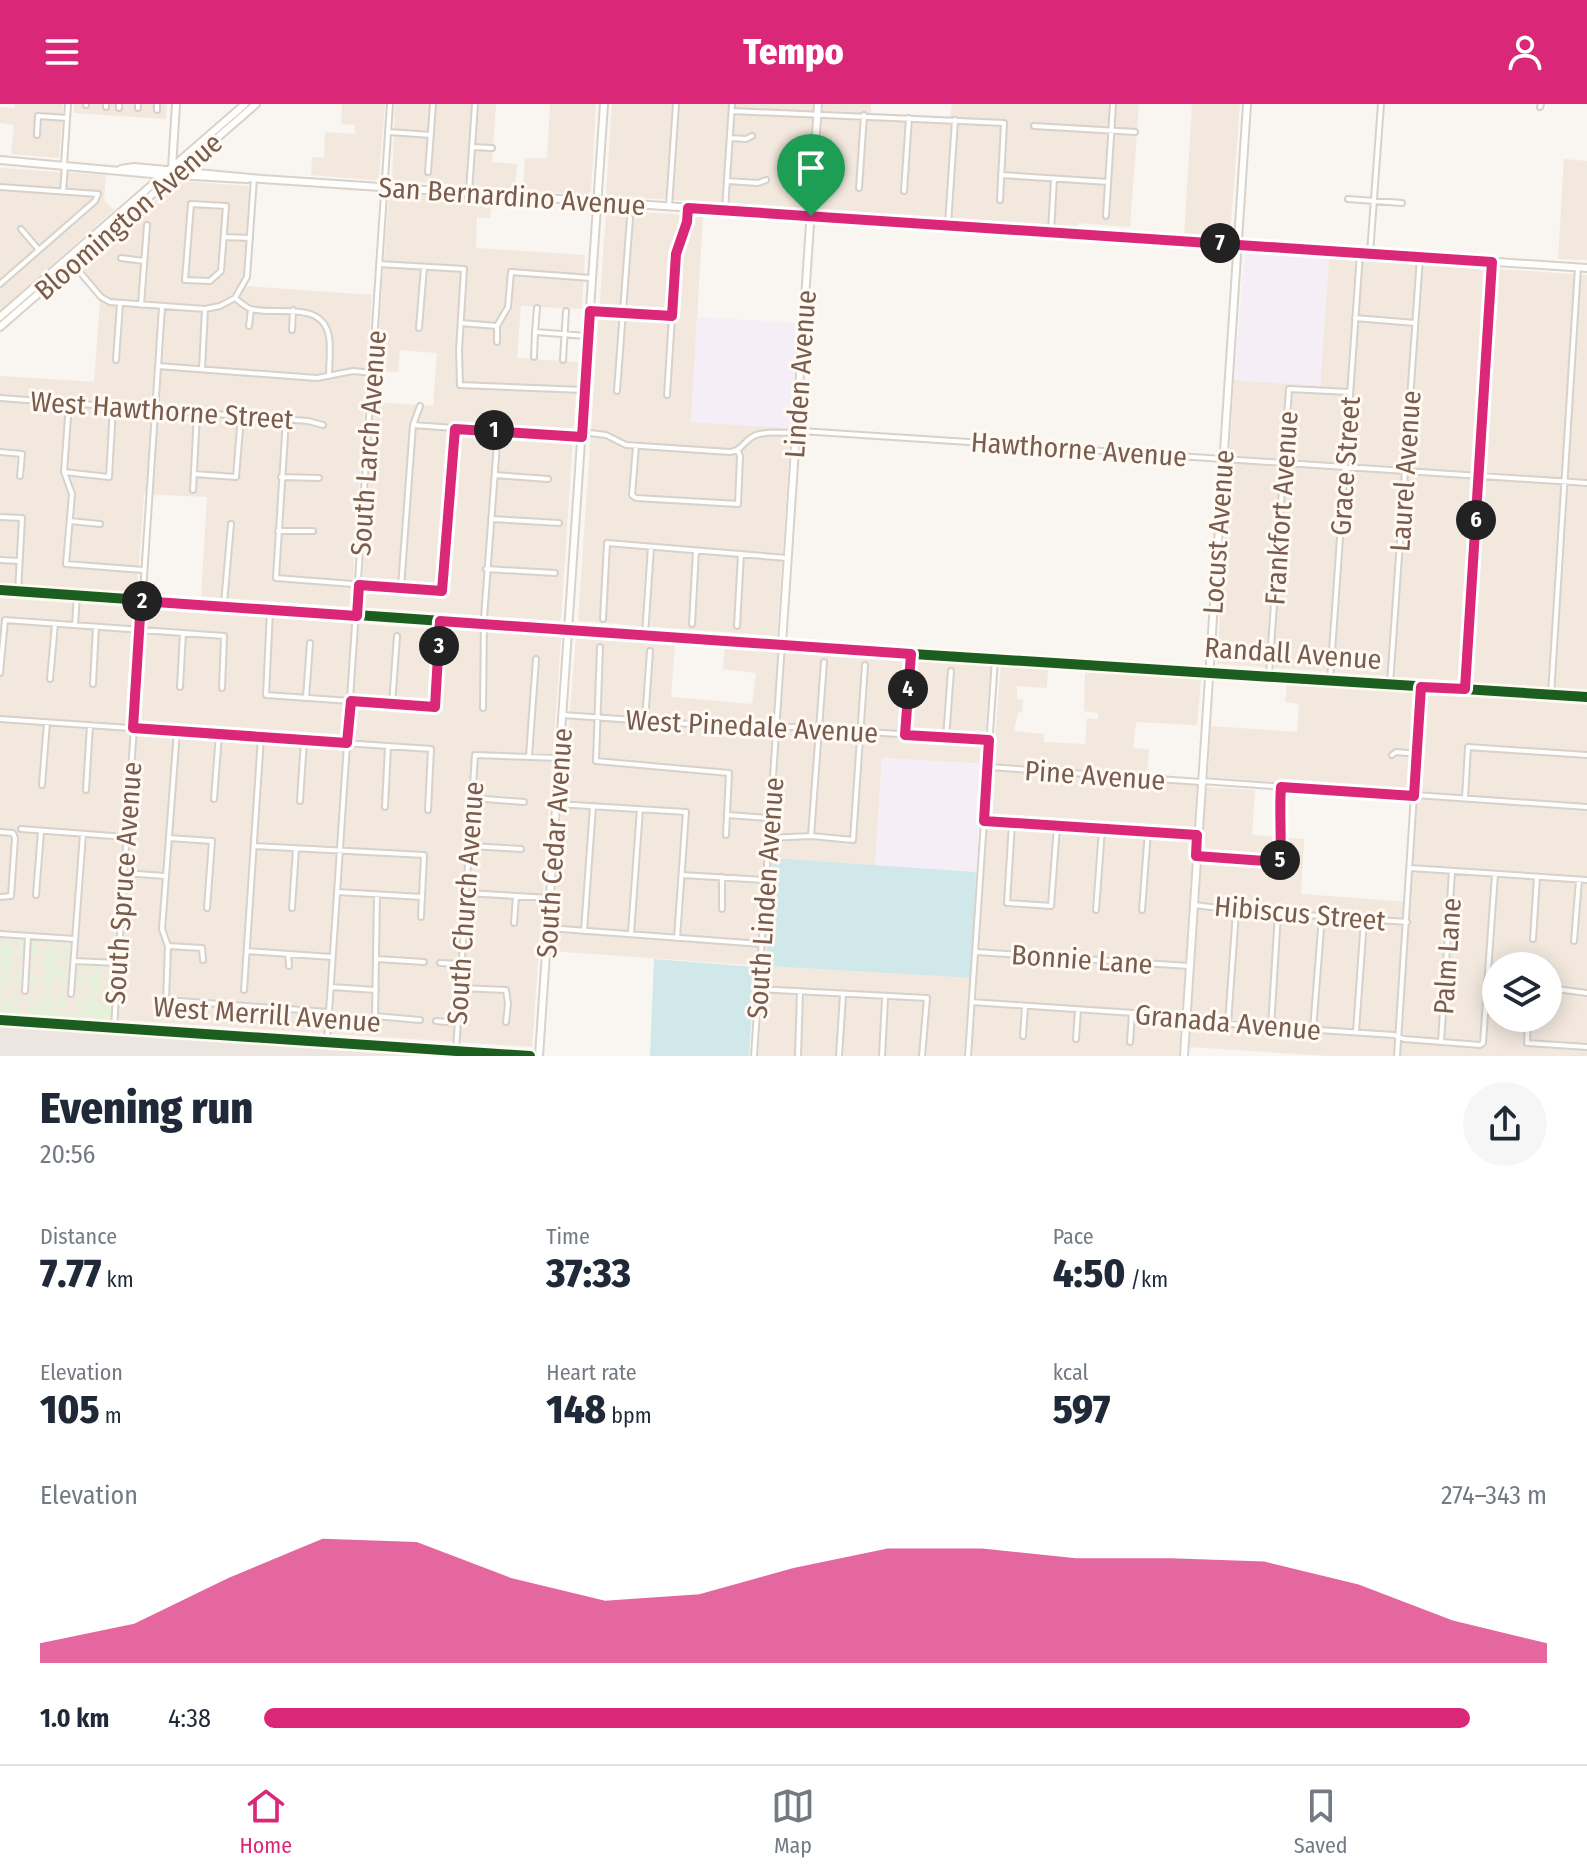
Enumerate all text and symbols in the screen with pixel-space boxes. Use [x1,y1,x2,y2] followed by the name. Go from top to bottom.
[40,30,84,74] icon: menu
[743,30,844,74] text: Tempo
[1503,30,1547,74] icon: person
[28,126,229,307] street label: Bloomington Avenue
[777,134,845,216] pin
[789,146,833,190] icon: arrive
[377,171,647,222] street label: San Bernardino Avenue
[1200,223,1240,263] pin: 7
[1215,229,1225,256] text: 7
[778,289,823,459] street label: Linden Avenue
[344,329,393,557] street label: South Larch Avenue
[29,385,295,436] street label: West Hawthorne Street
[1383,389,1428,553] street label: Laurel Avenue
[1324,395,1367,537] street label: Grace Street
[474,410,514,450] pin: 1
[1258,410,1305,606] street label: Frankfort Avenue
[489,416,499,443] text: 1
[970,425,1188,474] street label: Hawthorne Avenue
[1196,449,1241,615] street label: Locust Avenue
[1456,500,1496,540] pin: 6
[1470,506,1482,533] text: 6
[122,581,162,621] pin: 2
[137,587,147,614] text: 2
[419,626,459,666] pin: 3
[1203,631,1383,676] street label: Randall Avenue
[434,632,444,659] text: 3
[888,669,928,709] pin: 4
[902,675,914,702] text: 4
[625,703,879,750] street label: West Pinedale Avenue
[530,727,579,959] street label: South Cedar Avenue
[1023,754,1166,797] street label: Pine Avenue
[99,761,148,1005] street label: South Spruce Avenue
[741,776,790,1020] street label: South Linden Avenue
[441,780,490,1026] street label: South Church Avenue
[1260,840,1300,880] pin: 5
[1275,846,1285,873] text: 5
[1213,890,1388,937] street label: Hibiscus Street
[1427,897,1468,1015] street label: Palm Lane
[1010,938,1154,981] street label: Bonnie Lane
[1482,952,1562,1032] map controls
[1482,952,1562,1032] button: layers
[152,990,382,1039] street label: West Merrill Avenue
[1134,998,1322,1047] street label: Granada Avenue
[40,1082,253,1135] text: Evening run
[1463,1082,1547,1166] button: share
[40,1139,95,1170] text: 20:56
[40,1223,117,1250] text: Distance
[546,1223,590,1250] text: Time
[1053,1223,1094,1250] text: Pace
[40,1250,101,1298] text: 7.77
[546,1250,631,1298] text: 37:33
[1053,1250,1125,1298] text: 4:50
[101,1266,134,1293] text: km
[1125,1266,1168,1293] text: /km
[40,1359,123,1386] text: Elevation
[546,1359,637,1386] text: Heart rate
[1053,1359,1088,1386] text: kcal
[40,1386,100,1434] text: 105
[546,1386,606,1434] text: 148
[1053,1386,1110,1434] text: 597
[100,1402,122,1429] text: m
[606,1402,652,1429] text: bpm
[40,1480,138,1511] text: Elevation
[1441,1480,1547,1511] text: 274–343 m
[40,1703,109,1734] text: 1.0 km
[168,1703,211,1734] text: 4:38
[239,1784,292,1859] tab: Home
[771,1784,815,1859] tab: Map
[1294,1784,1348,1859] tab: Saved

